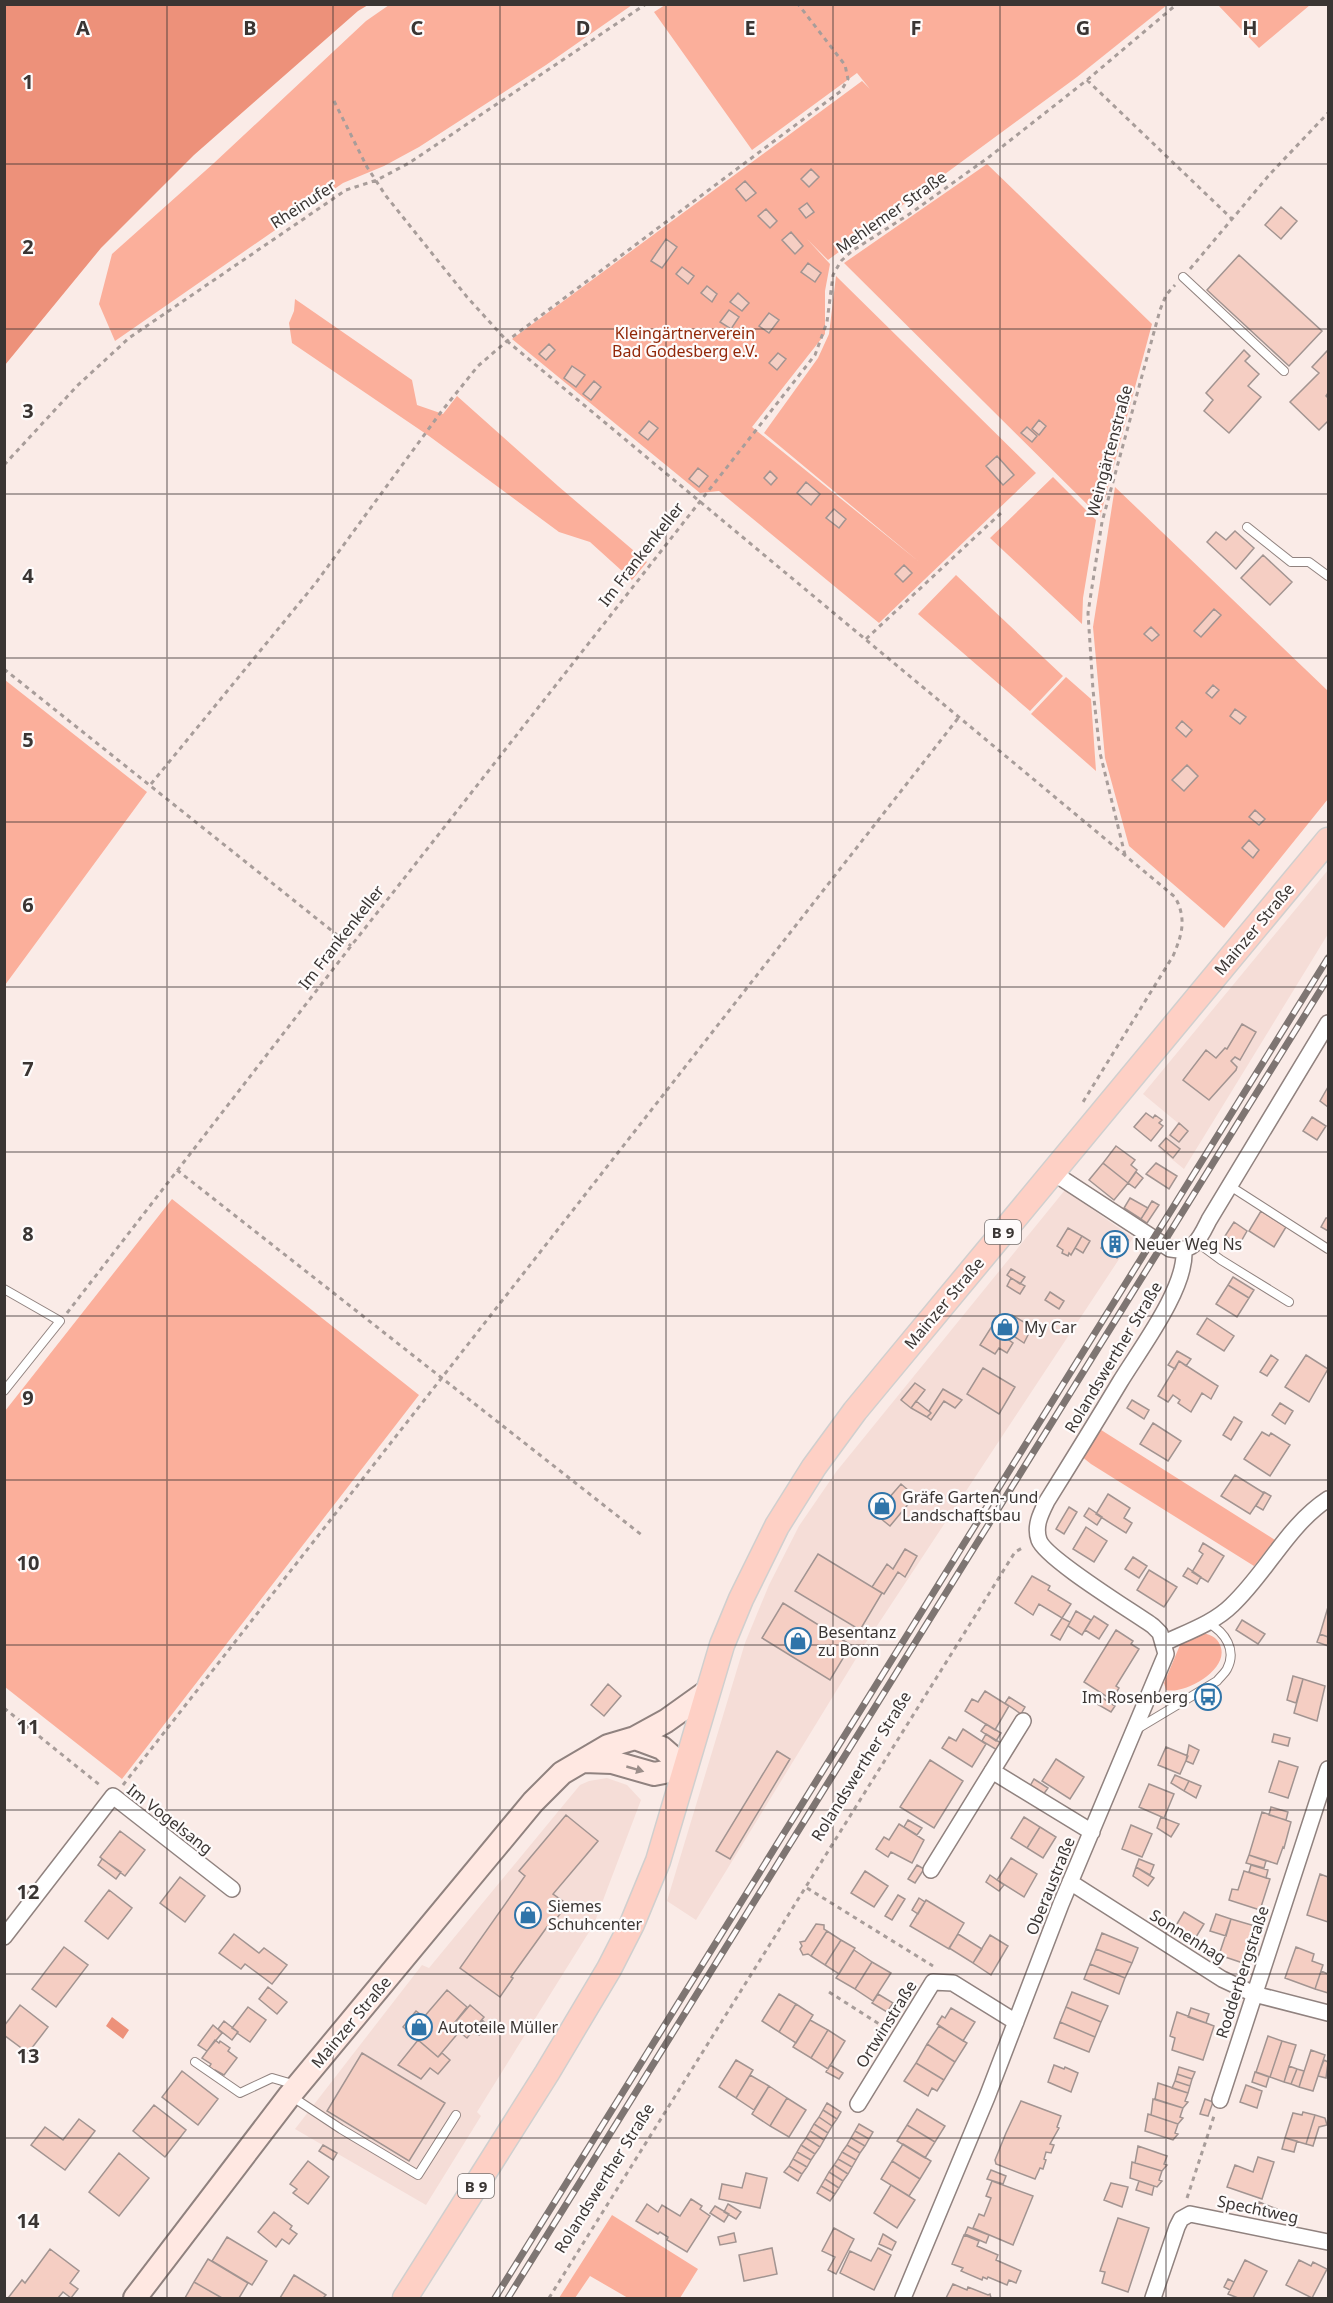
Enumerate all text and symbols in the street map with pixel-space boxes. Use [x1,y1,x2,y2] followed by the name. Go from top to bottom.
[76,14,90,41] text: A
[243,14,257,41] text: B
[411,14,424,41] text: C
[576,14,590,41] text: D
[744,14,756,41] text: E
[911,14,921,41] text: F
[1076,14,1090,41] text: G
[1242,14,1258,41] text: H
[22,68,34,95] text: 1
[831,166,951,258] street label: Mehlemer Straße
[266,174,340,233] street label: Rheinufer
[22,233,34,260] text: 2
[612,322,758,362] park label: Kleingärtnerverein Bad Godesberg e.V.
[1081,383,1137,519] street label: Weingärtenstraße
[22,397,34,424] text: 3
[593,497,689,611] street label: Im Frankenkeller
[22,562,34,589] text: 4
[22,726,34,753] text: 5
[1209,878,1299,980] street label: Mainzer Straße
[293,880,389,994] street label: Im Frankenkeller
[22,891,34,918] text: 6
[22,1055,34,1082] text: 7
[22,1220,34,1247] text: 8
[985,1220,1021,1244] road number: B 9
[1100,1229,1130,1259] building icon: Neuer Weg Ns
[1134,1233,1242,1255] place label: Neuer Weg Ns
[899,1252,989,1354] street label: Mainzer Straße
[1059,1277,1167,1437] street label: Rolandswerther Straße
[990,1312,1020,1342] shop icon: My Car
[1024,1316,1077,1338] place label: My Car
[22,1384,34,1411] text: 9
[902,1486,1038,1526] place label: Gräfe Garten- und Landschaftsbau
[867,1491,897,1521] shop icon: Gräfe Garten- und Landschaftsbau
[17,1549,39,1576] text: 10
[818,1621,896,1661] place label: Besentanz zu Bonn
[783,1626,813,1656] shop icon: Besentanz zu Bonn
[1193,1682,1223,1712] bus stop icon: Im Rosenberg
[1082,1686,1188,1708] place label: Im Rosenberg
[806,1687,916,1845] street label: Rolandswerther Straße
[17,1713,39,1740] text: 11
[626,1765,644,1774] one-way arrow
[123,1779,217,1859] street label: Im Vogelsang
[1020,1834,1080,1938] street label: Oberaustraße
[17,1878,39,1905] text: 12
[548,1895,643,1935] place label: Siemes Schuhcenter
[513,1900,543,1930] shop icon: Siemes Schuhcenter
[1210,1903,1274,2041] street label: Rodderbergstraße
[1146,1904,1230,1968] street label: Sonnenhag
[306,1971,396,2073] street label: Mainzer Straße
[850,1976,922,2072] street label: Ortwinstraße
[404,2012,434,2042] shop icon: Autoteile Müller
[438,2016,558,2038] place label: Autoteile Müller
[17,2042,39,2069] text: 13
[549,2099,659,2257] street label: Rolandswerther Straße
[458,2174,494,2198] road number: B 9
[1215,2190,1301,2228] street label: Spechtweg
[17,2207,40,2234] text: 14

